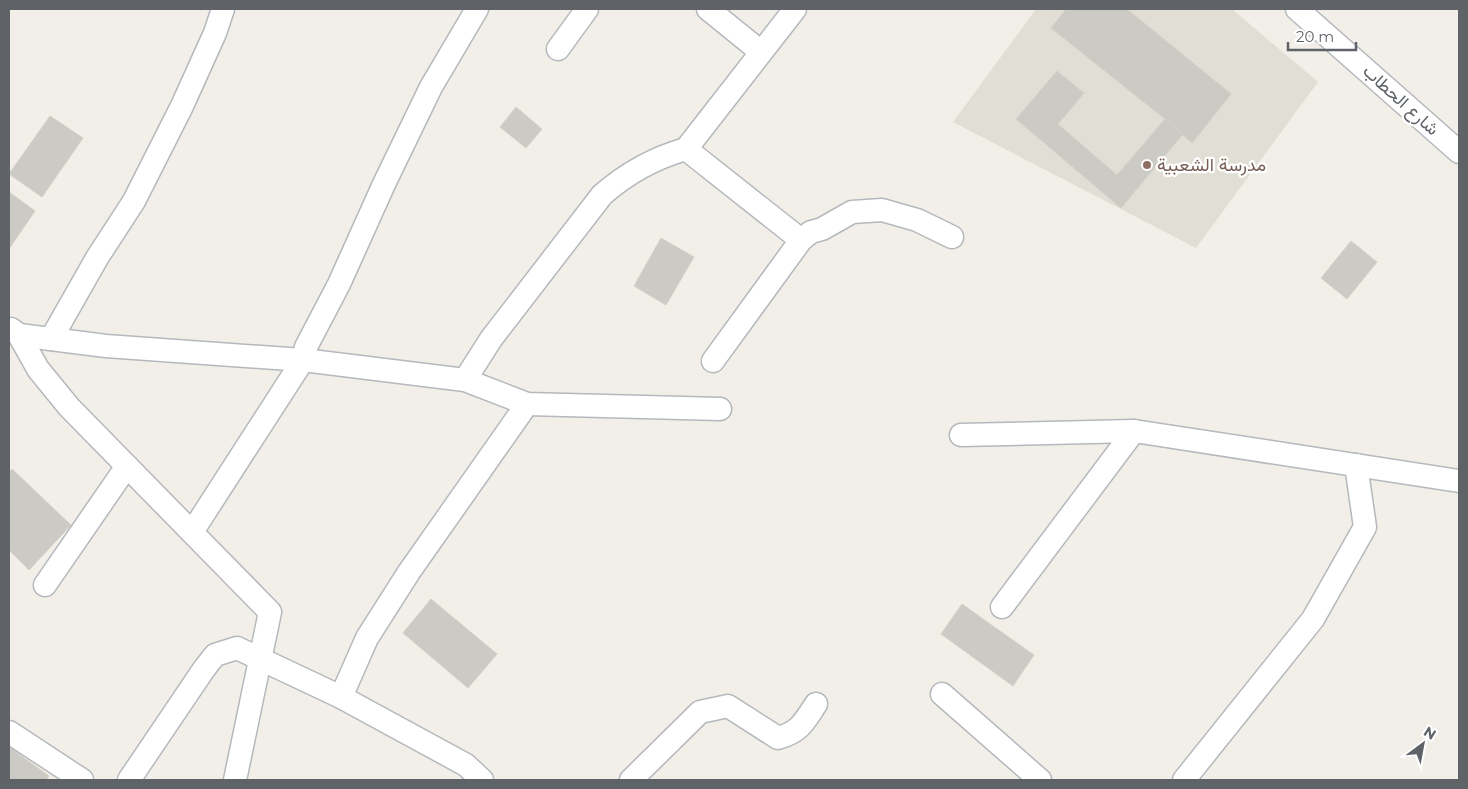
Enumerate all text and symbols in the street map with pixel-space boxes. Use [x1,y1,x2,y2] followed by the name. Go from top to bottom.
[1288,20,1356,52] scale bar
[1296,27,1334,46] text: 20 m
[1358,60,1444,141] street label: شارع الحطاب
[1157,154,1266,176] place label: مدرسة الشعبية
[1141,159,1153,171] marker: مدرسة الشعبية
[1398,719,1448,769] north arrow
[1420,722,1439,744] text: N

